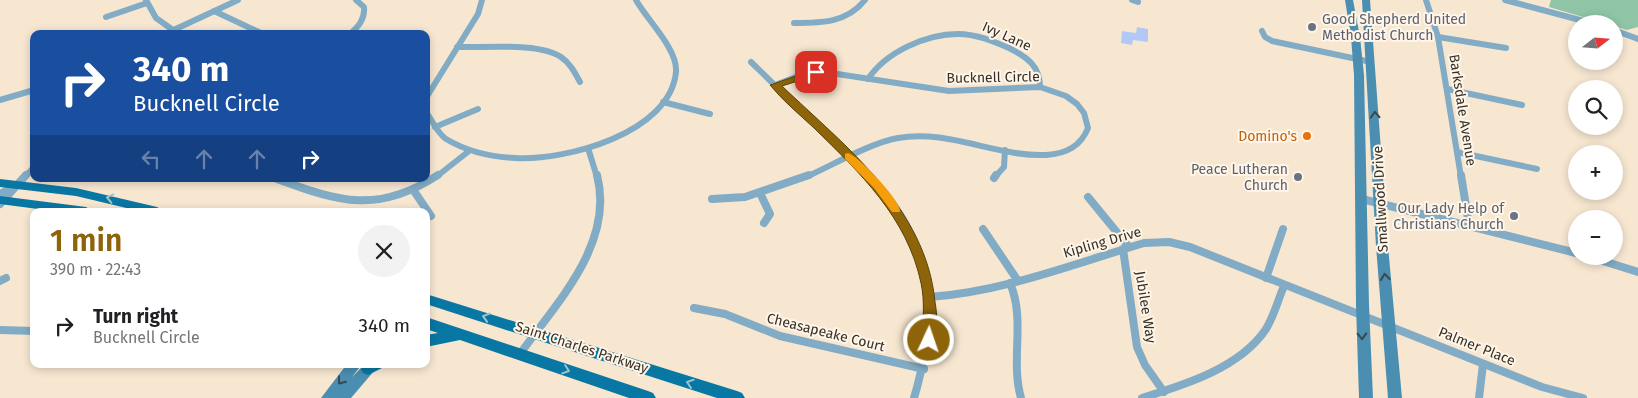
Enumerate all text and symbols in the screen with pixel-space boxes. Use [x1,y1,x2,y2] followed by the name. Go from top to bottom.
[1322,11,1466,44] place label: Good Shepherd United Methodist Church
[1568,15,1622,70] north arrow
[1568,15,1623,265] map controls
[980,18,1034,55] street label: Ivy Lane
[1306,21,1318,33] marker: Good Shepherd United Methodist Church
[133,48,229,90] text: 340 m
[50,50,115,115] icon: right
[795,51,837,93] pin
[1445,53,1480,167] street label: Barksdale Avenue
[802,58,830,86] icon: arrive
[946,68,1040,87] street label: Bucknell Circle
[1568,80,1623,135] button: search
[133,90,280,117] text: Bucknell Circle
[1369,110,1380,118] one-way arrow
[1238,128,1297,145] place label: Domino's
[1301,130,1313,142] marker: Domino's
[137,145,165,173] icon: left
[190,145,218,173] icon: ahead
[243,145,271,173] icon: ahead
[296,145,324,173] icon: right
[1369,145,1392,253] street label: Smallwood Drive
[1568,145,1623,200] button: +
[1191,161,1288,194] place label: Peace Lutheran Church
[1292,171,1304,183] marker: Peace Lutheran Church
[106,193,115,204] one-way arrow
[1393,200,1505,233] place label: Our Lady Help of Christians Church
[1508,210,1520,222] marker: Our Lady Help of Christians Church
[1568,210,1623,265] button: −
[50,223,122,259] text: 1 min
[1061,223,1143,262] street label: Kipling Drive
[358,225,410,277] button: close
[50,260,141,279] text: 390 m · 22:43
[1131,270,1160,345] street label: Jubilee Way
[1380,272,1391,280] one-way arrow
[93,305,178,328] text: Turn right
[765,310,888,356] street label: Cheasapeake Court
[50,312,78,340] icon: right
[482,312,490,322] one-way arrow
[902,313,954,365] position arrow
[359,314,410,337] text: 340 m
[513,318,651,377] street label: Saint Charles Parkway
[1436,323,1518,370] street label: Palmer Place
[93,328,200,347] text: Bucknell Circle
[1357,332,1368,340] one-way arrow
[561,364,570,374] one-way arrow
[339,375,347,384] one-way arrow
[687,378,695,388] one-way arrow

